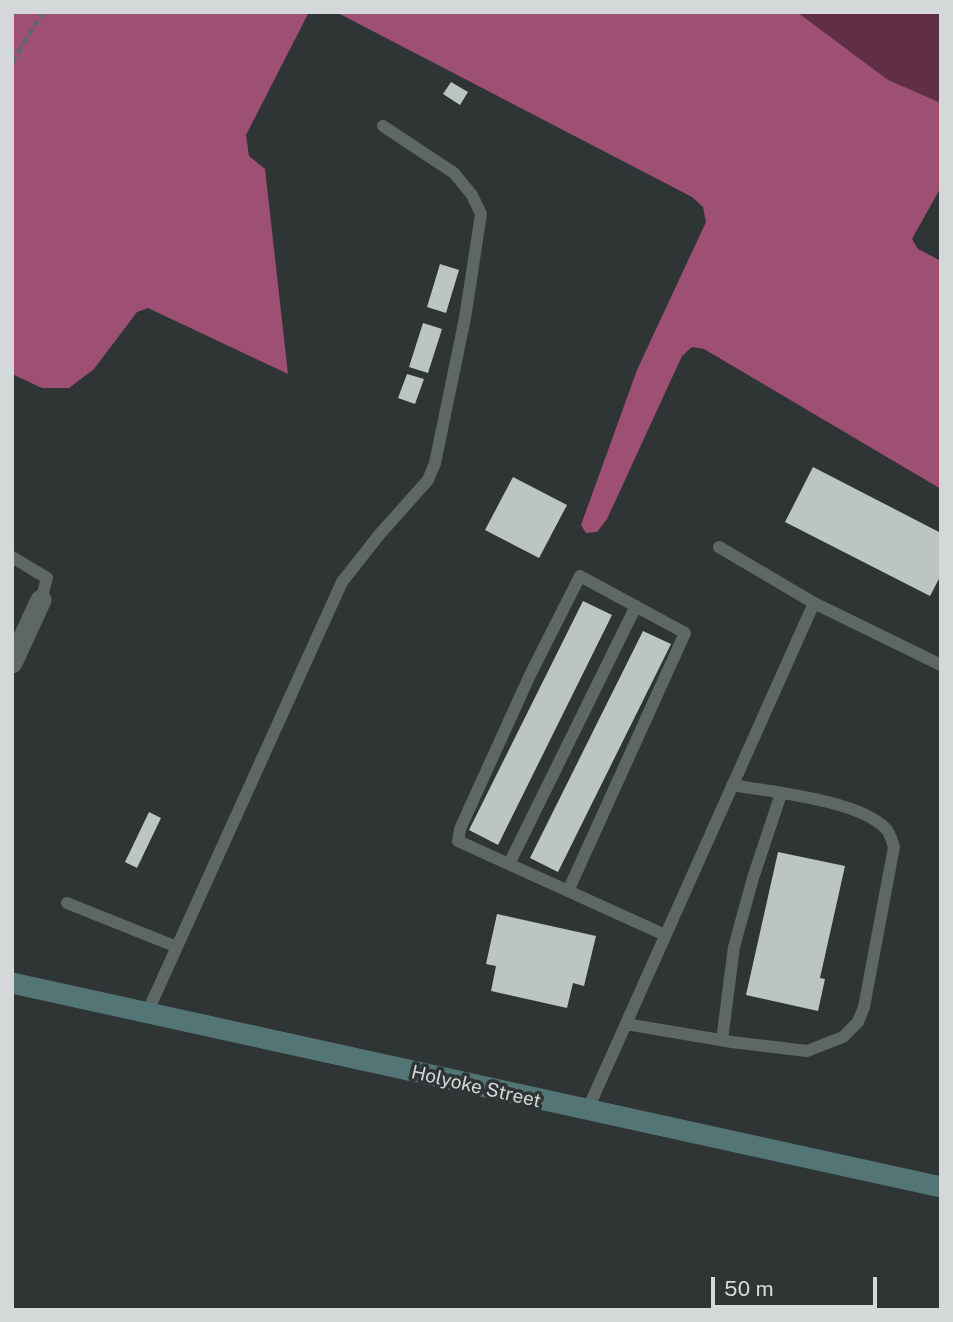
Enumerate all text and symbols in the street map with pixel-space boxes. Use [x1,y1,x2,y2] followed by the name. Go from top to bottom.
[409,1061,543,1113] street label: Holyoke Street
[715,1262,881,1306] scale bar
[724,1276,774,1301] text: 50 m

